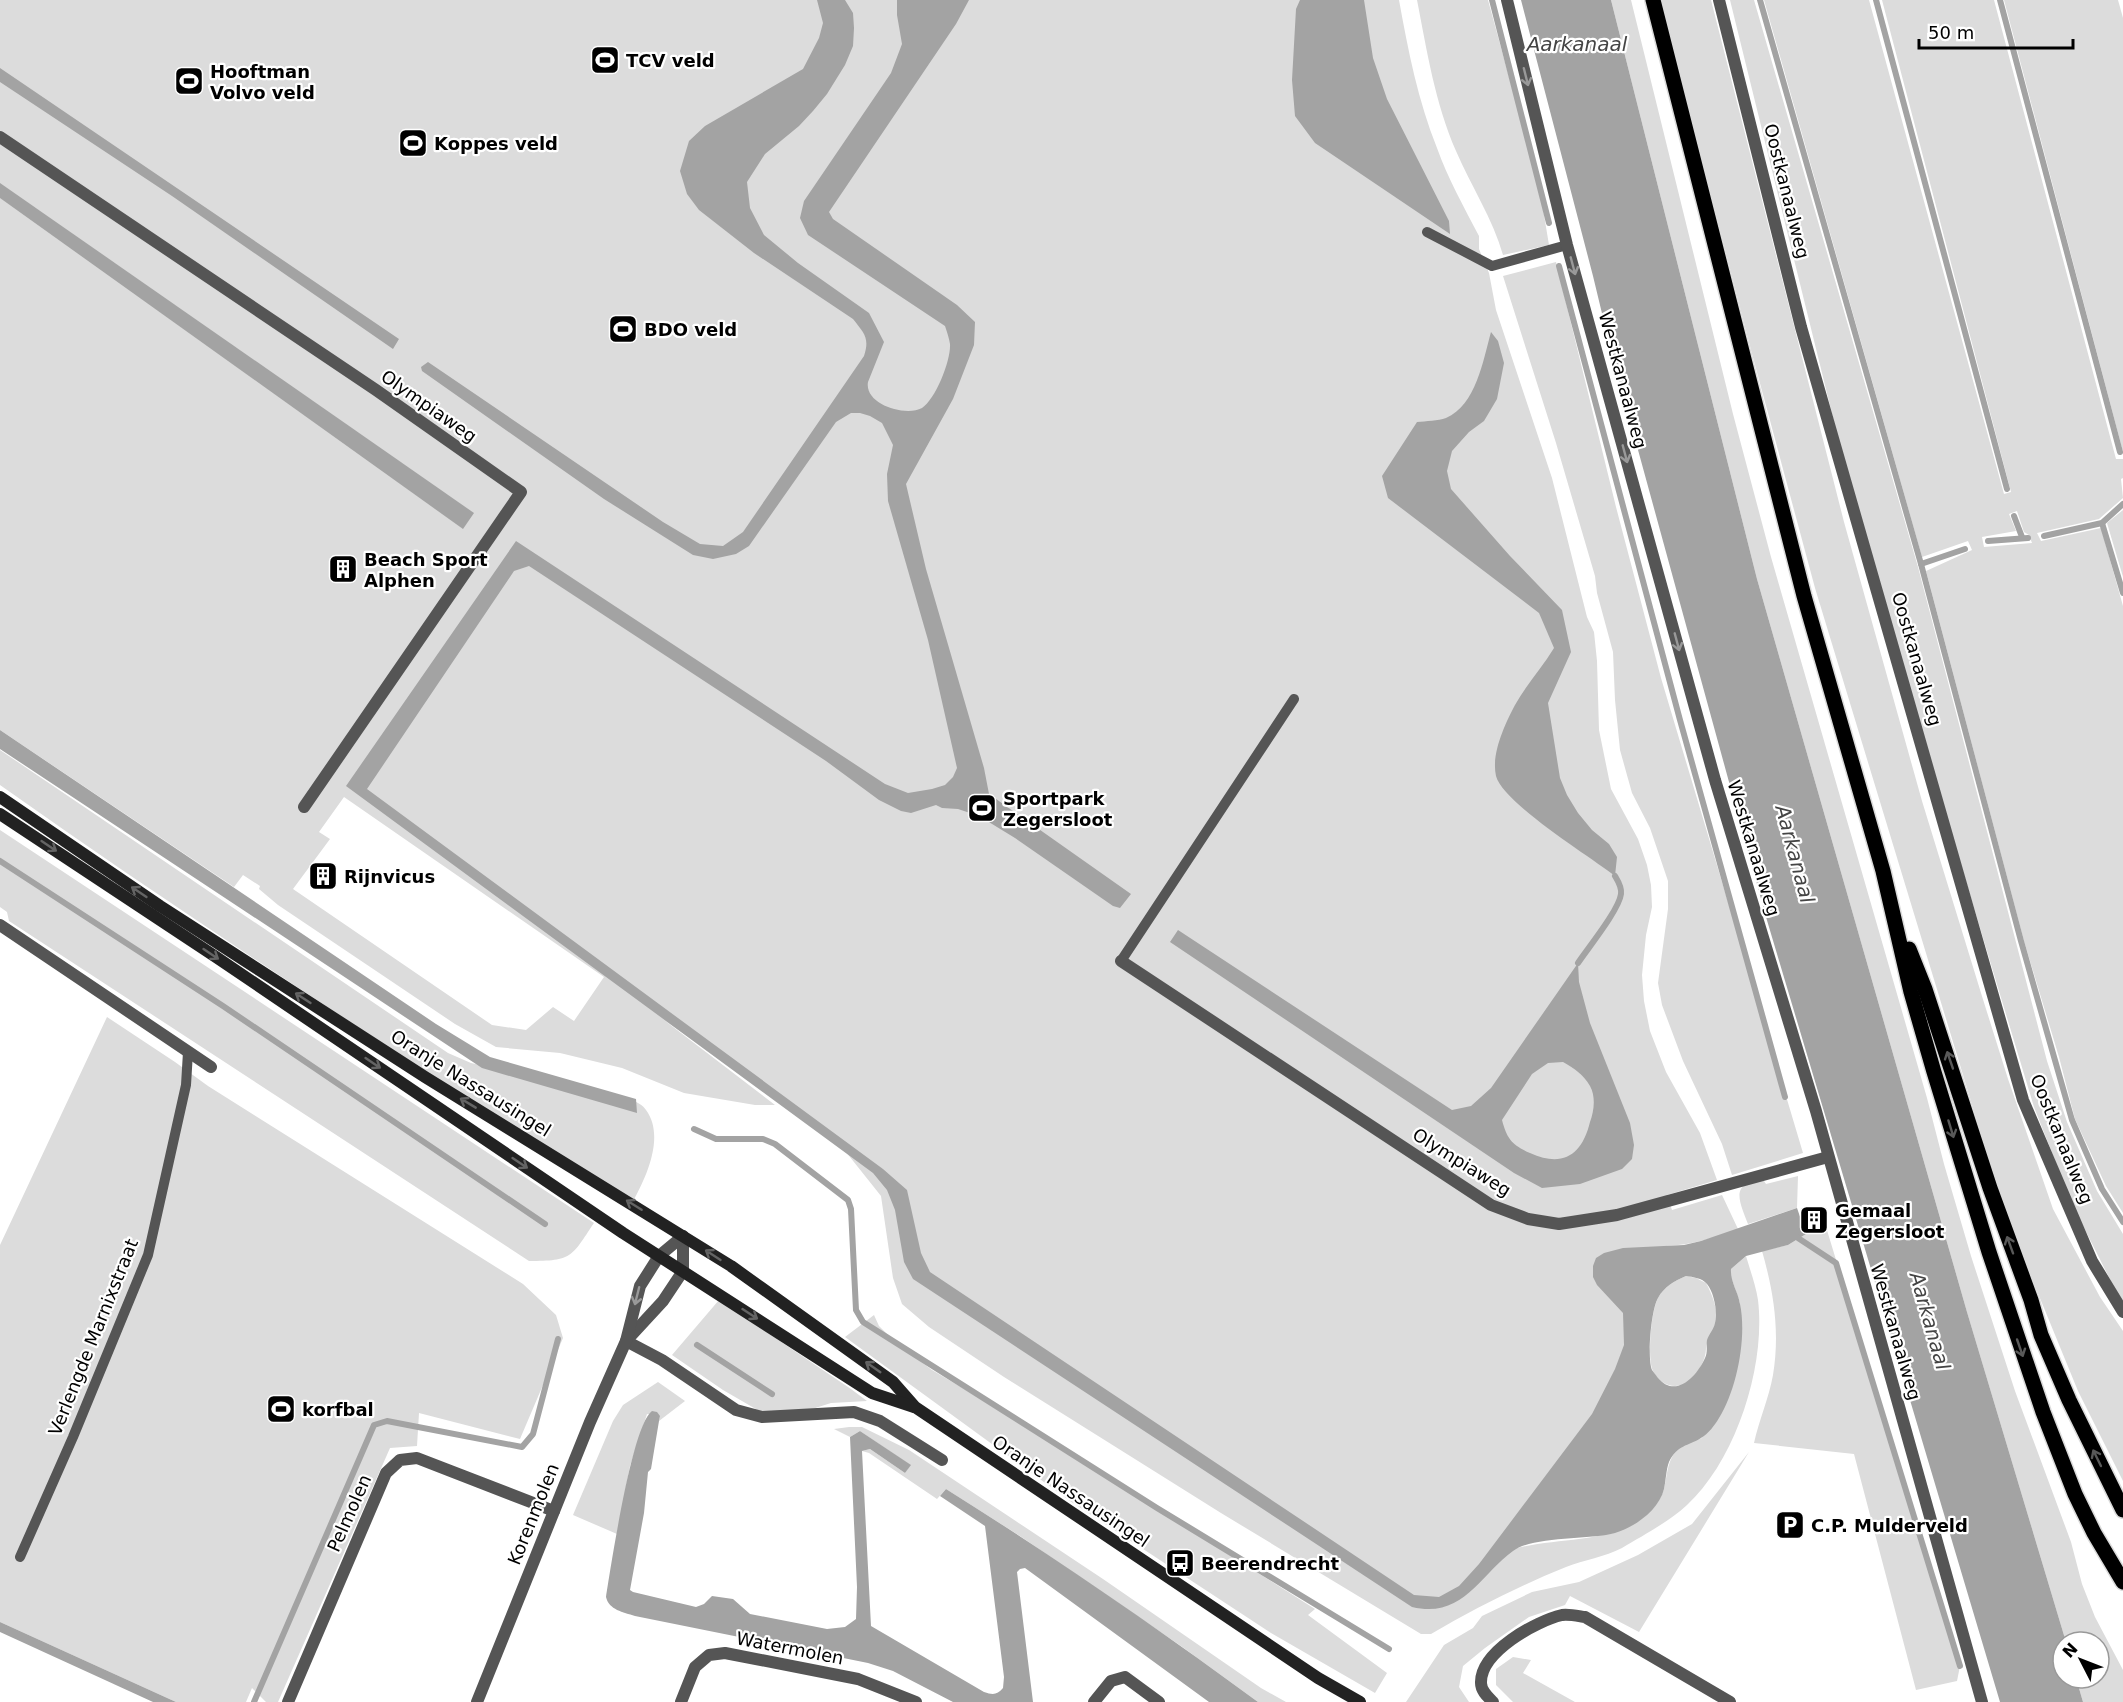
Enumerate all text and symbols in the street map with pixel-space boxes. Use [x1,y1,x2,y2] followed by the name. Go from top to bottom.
[1919,12,2074,50] scale bar
[1928,22,1974,43] text: 50 m
[1525,32,1628,56] water label: Aarkanaal
[589,44,621,76] sports icon: TCV veld
[626,50,715,71] place label: TCV veld
[210,61,315,103] place label: Hooftman Volvo veld
[173,65,205,97] sports icon: Hooftman Volvo veld
[1520,67,1532,86] one-way arrow
[1760,121,1814,261] street label: Oostkanaalweg
[397,127,429,159] sports icon: Koppes veld
[434,133,558,154] place label: Koppes veld
[1568,257,1579,276] one-way arrow
[1595,309,1651,451] street label: Westkanaalweg
[607,313,639,345] sports icon: BDO veld
[644,319,737,340] place label: BDO veld
[377,365,481,447] street label: Olympiaweg
[1620,445,1631,464] one-way arrow
[364,549,488,591] place label: Beach Sport Alphen
[327,553,359,585] building icon: Beach Sport Alphen
[1888,590,1946,728] street label: Oostkanaalweg
[1672,632,1683,651] one-way arrow
[1723,777,1785,919] street label: Westkanaalweg
[1003,788,1113,830] place label: Sportpark Zegersloot
[966,792,998,824] sports icon: Sportpark Zegersloot
[1770,800,1820,906] water label: Aarkanaal
[40,840,56,852] one-way arrow
[307,860,339,892] building icon: Rijnvicus
[344,866,435,887] place label: Rijnvicus
[132,886,148,898] one-way arrow
[203,947,220,960] one-way arrow
[295,992,312,1004] one-way arrow
[387,1025,555,1141] street label: Oranje Nassausingel
[1943,1051,1954,1070] one-way arrow
[364,1057,380,1069] one-way arrow
[2026,1071,2098,1207] street label: Oostkanaalweg
[459,1096,476,1109] one-way arrow
[1946,1119,1957,1138] one-way arrow
[1409,1123,1515,1201] street label: Olympiaweg
[511,1157,528,1169] one-way arrow
[626,1198,643,1210] one-way arrow
[1835,1200,1945,1242] place label: Gemaal Zegersloot
[1798,1204,1830,1236] building icon: Gemaal Zegersloot
[44,1236,142,1438] street label: Verlengde Marnixstraat
[2004,1236,2015,1255] one-way arrow
[705,1249,722,1261] one-way arrow
[1866,1261,1926,1403] street label: Westkanaalweg
[1904,1267,1956,1373] water label: Aarkanaal
[631,1286,643,1305] one-way arrow
[741,1308,758,1320] one-way arrow
[2016,1339,2027,1357] one-way arrow
[865,1361,881,1373] one-way arrow
[265,1393,297,1425] sports icon: korfbal
[302,1399,374,1420] place label: korfbal
[989,1431,1153,1551] street label: Oranje Nassausingel
[2091,1449,2102,1467] one-way arrow
[503,1460,563,1568] street label: Korenmolen
[323,1471,375,1555] street label: Pelmolen
[1774,1509,1806,1541] parking icon: C.P. Mulderveld
[1811,1515,1968,1536] place label: C.P. Mulderveld
[1164,1547,1196,1579] bus stop icon: Beerendrecht
[1201,1553,1339,1574] place label: Beerendrecht
[735,1627,845,1669] street label: Watermolen
[2051,1630,2111,1690] north arrow
[2059,1639,2082,1662] text: N

